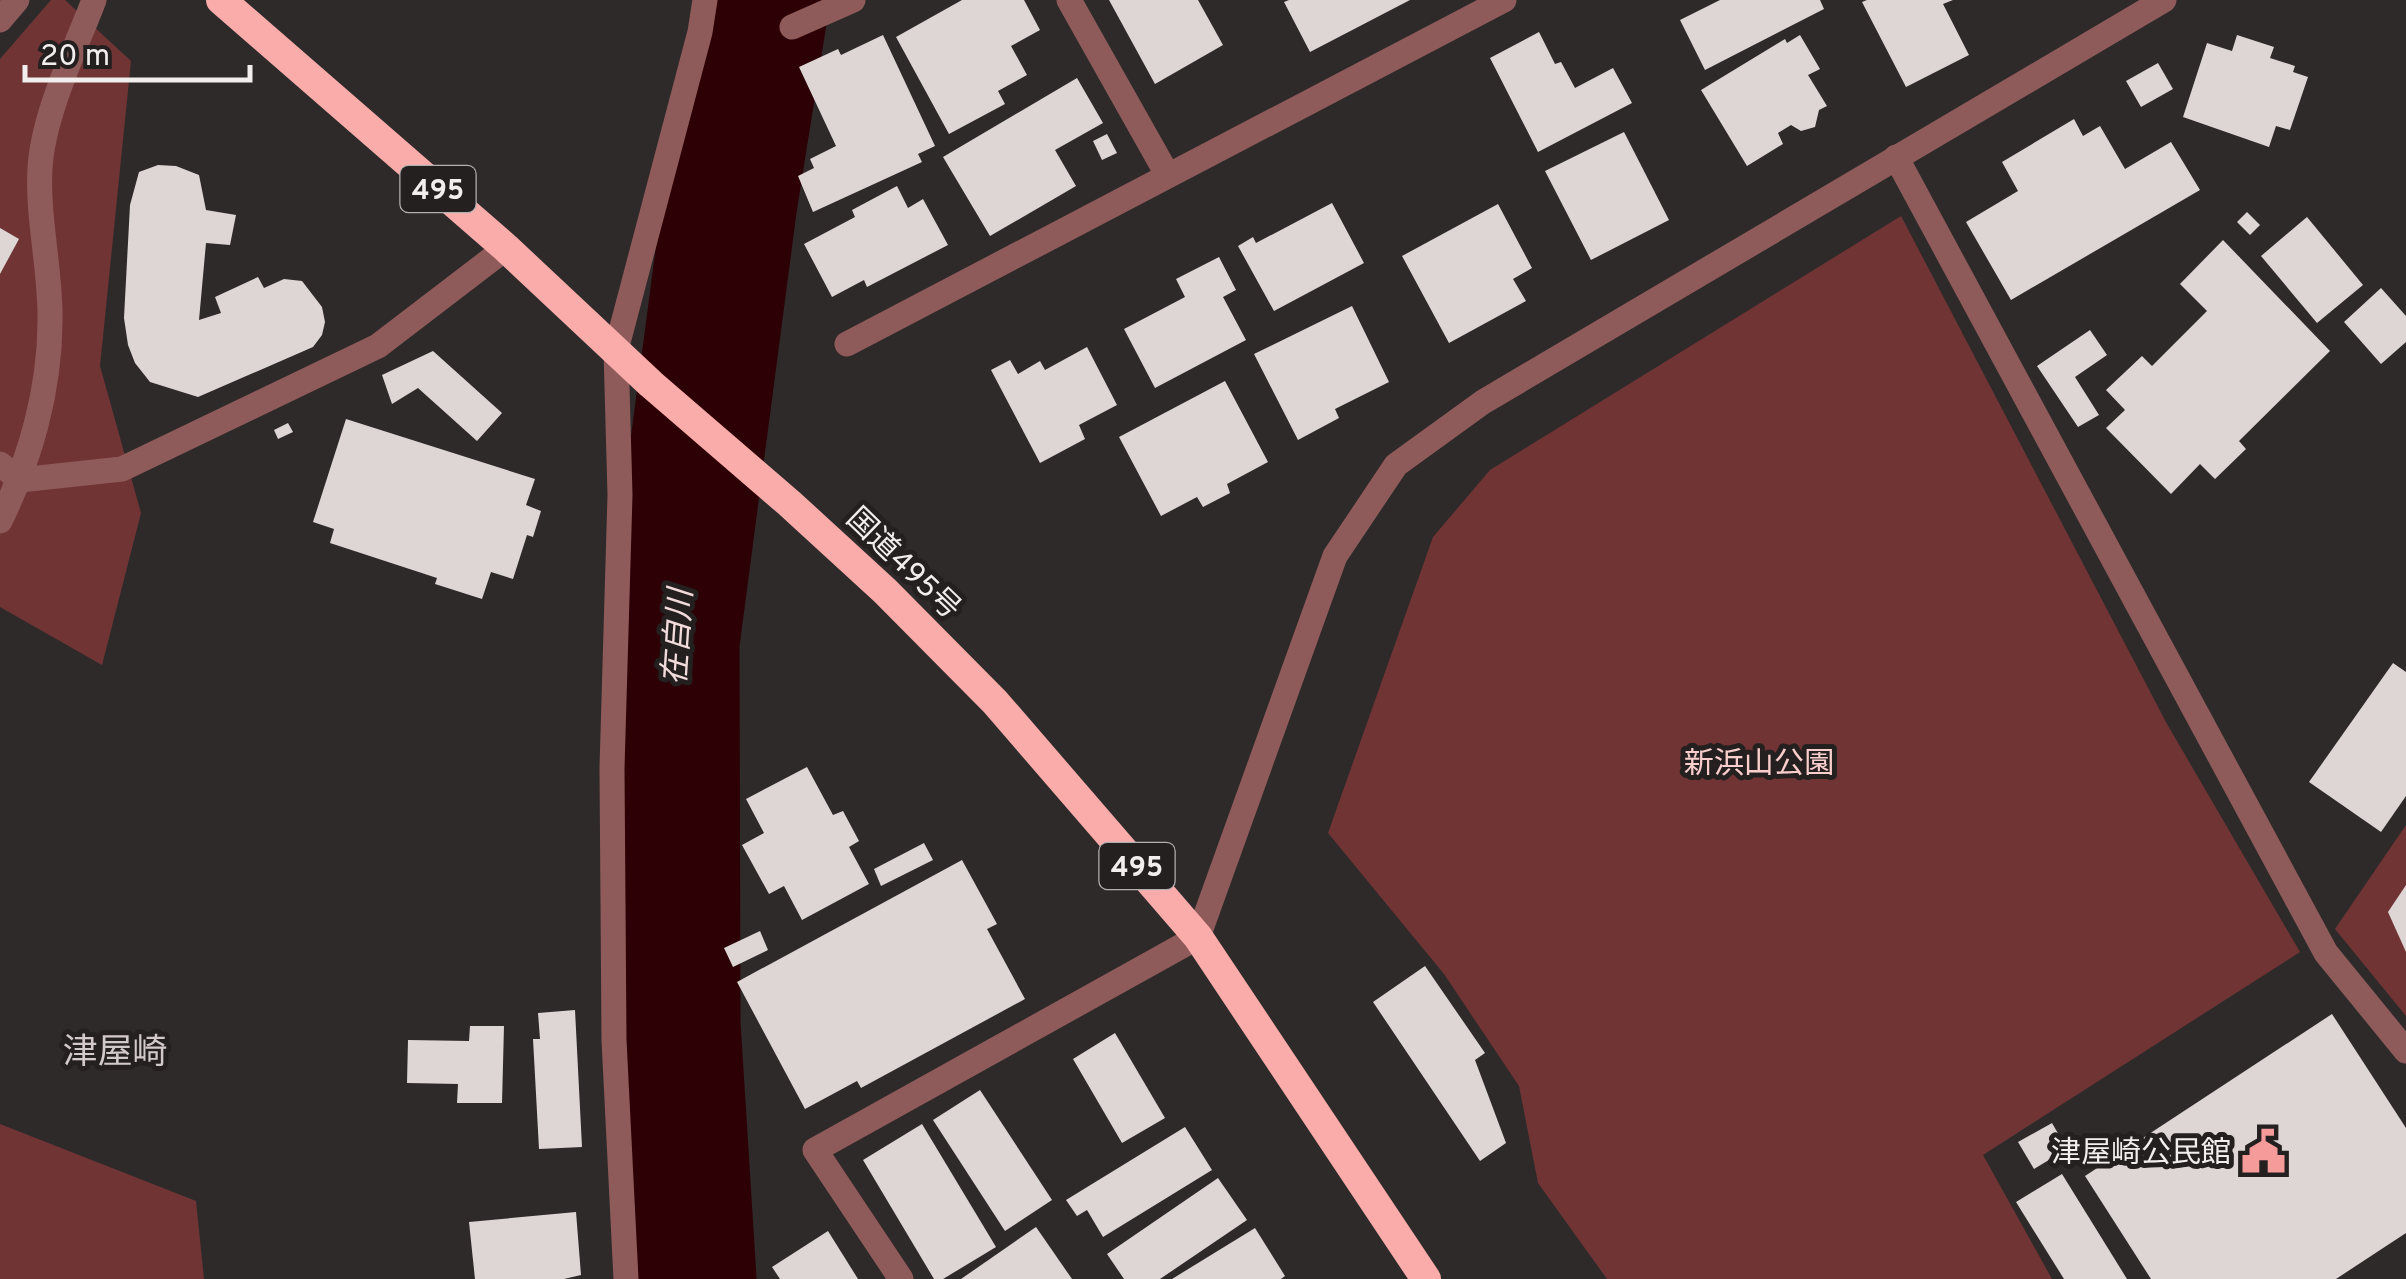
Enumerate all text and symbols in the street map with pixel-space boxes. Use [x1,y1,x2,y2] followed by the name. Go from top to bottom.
[25,20,250,82] scale bar
[40,39,110,76] text: 20 m
[400,166,476,212] road number: 495
[837,501,967,628] street label: 国道495号
[657,585,704,686] water label: 在自川
[1684,747,1834,784] park label: 新浜山公園
[1100,843,1174,889] road number: 495
[62,1032,168,1076] district label: 津屋崎
[2240,1128,2288,1176] public building icon: 津屋崎公民館
[2051,1136,2231,1173] place label: 津屋崎公民館

